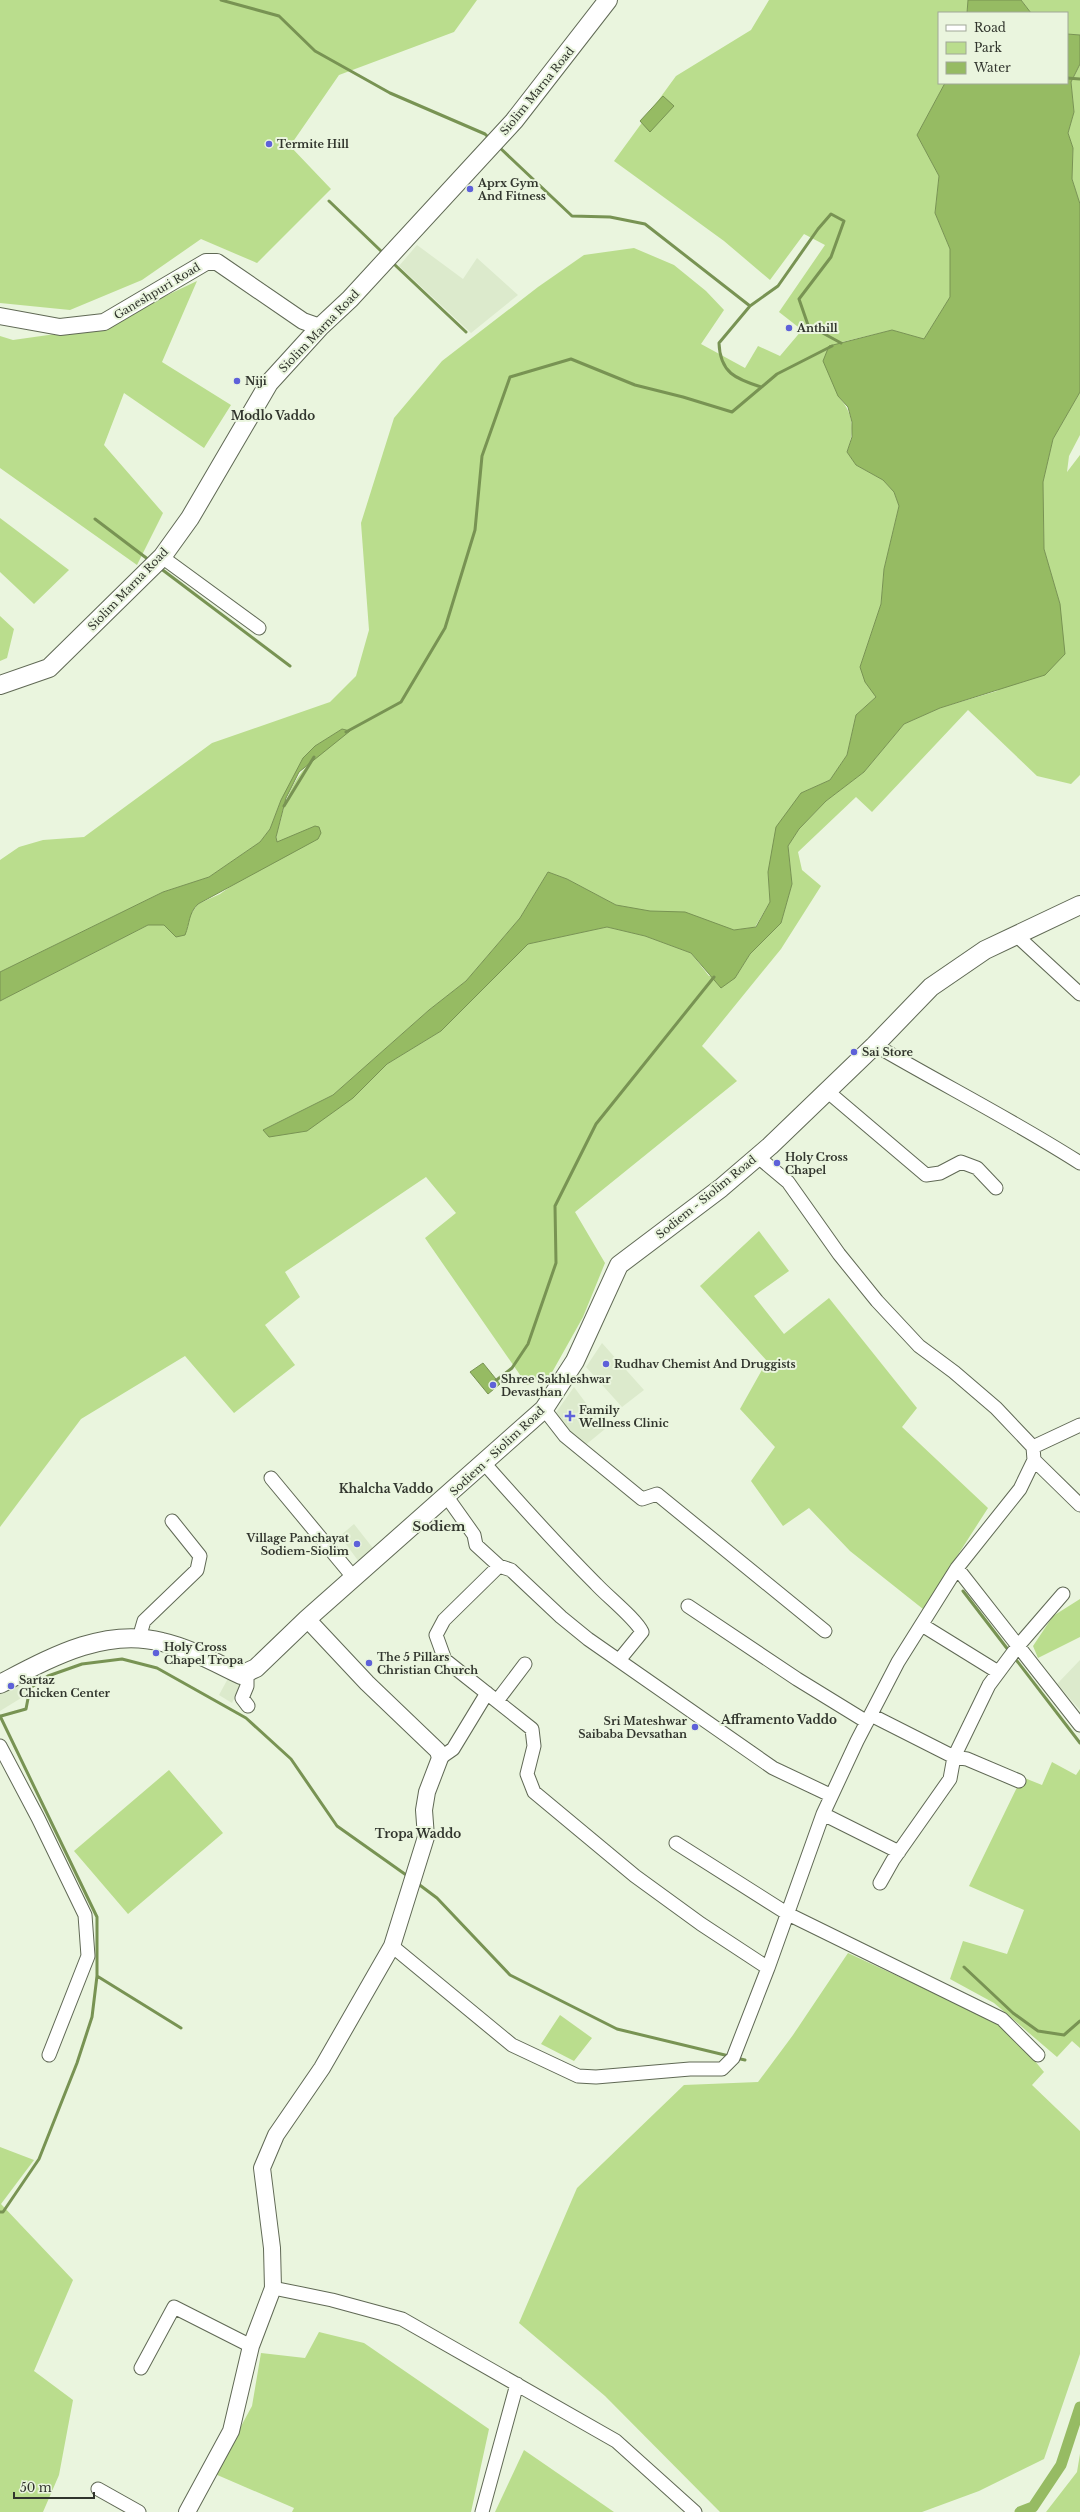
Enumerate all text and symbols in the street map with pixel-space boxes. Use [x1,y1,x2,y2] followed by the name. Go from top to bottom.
[938,12,1068,84] legend
[974,20,1006,35] text: Road
[974,40,1002,55] text: Park
[497,44,577,138] street label: Siolim Marna Road
[973,60,1011,75] text: Water
[277,137,349,151] place label: Termite Hill
[264,139,274,149] marker: Termite Hill
[477,176,546,203] place label: Aprx Gym And Fitness
[465,184,475,194] marker: Aprx Gym And Fitness
[111,259,203,322] street label: Ganeshpuri Road
[276,286,363,375] street label: Siolim Marna Road
[796,321,838,335] place label: Anthill
[784,323,794,333] marker: Anthill
[245,374,267,388] place label: Niji
[232,376,242,386] marker: Niji
[231,408,315,423] district label: Modlo Vaddo
[85,544,172,633] street label: Siolim Marna Road
[862,1045,914,1059] place label: Sai Store
[849,1047,859,1057] marker: Sai Store
[785,1150,848,1177] place label: Holy Cross Chapel
[653,1152,759,1242] street label: Sodiem - Siolim Road
[772,1158,782,1168] marker: Holy Cross Chapel
[614,1357,796,1371] place label: Rudhav Chemist And Druggists
[601,1359,611,1369] marker: Rudhav Chemist And Druggists
[501,1372,611,1399] place label: Shree Sakhleshwar Devasthan
[488,1380,498,1390] marker: Shree Sakhleshwar Devasthan
[447,1403,548,1499] street label: Sodiem - Siolim Road
[578,1403,669,1430] place label: Family Wellness Clinic
[564,1410,576,1422] marker: Family Wellness Clinic
[339,1481,433,1496] district label: Khalcha Vaddo
[413,1518,466,1535] district label: Sodiem
[246,1531,350,1558] place label: Village Panchayat Sodiem-Siolim
[352,1539,362,1549] marker: Village Panchayat Sodiem-Siolim
[164,1640,244,1667] place label: Holy Cross Chapel Tropa
[151,1648,161,1658] marker: Holy Cross Chapel Tropa
[377,1650,478,1677] place label: The 5 Pillars Christian Church
[364,1658,374,1668] marker: The 5 Pillars Christian Church
[19,1673,111,1700] place label: Sartaz Chicken Center
[6,1681,16,1691] marker: Sartaz Chicken Center
[720,1712,837,1727] district label: Afframento Vaddo
[578,1714,688,1741] place label: Sri Mateshwar Saibaba Devsathan
[690,1722,700,1732] marker: Sri Mateshwar Saibaba Devsathan
[375,1826,461,1841] district label: Tropa Waddo
[14,2474,94,2500] scale bar
[20,2480,52,2495] text: 50 m

